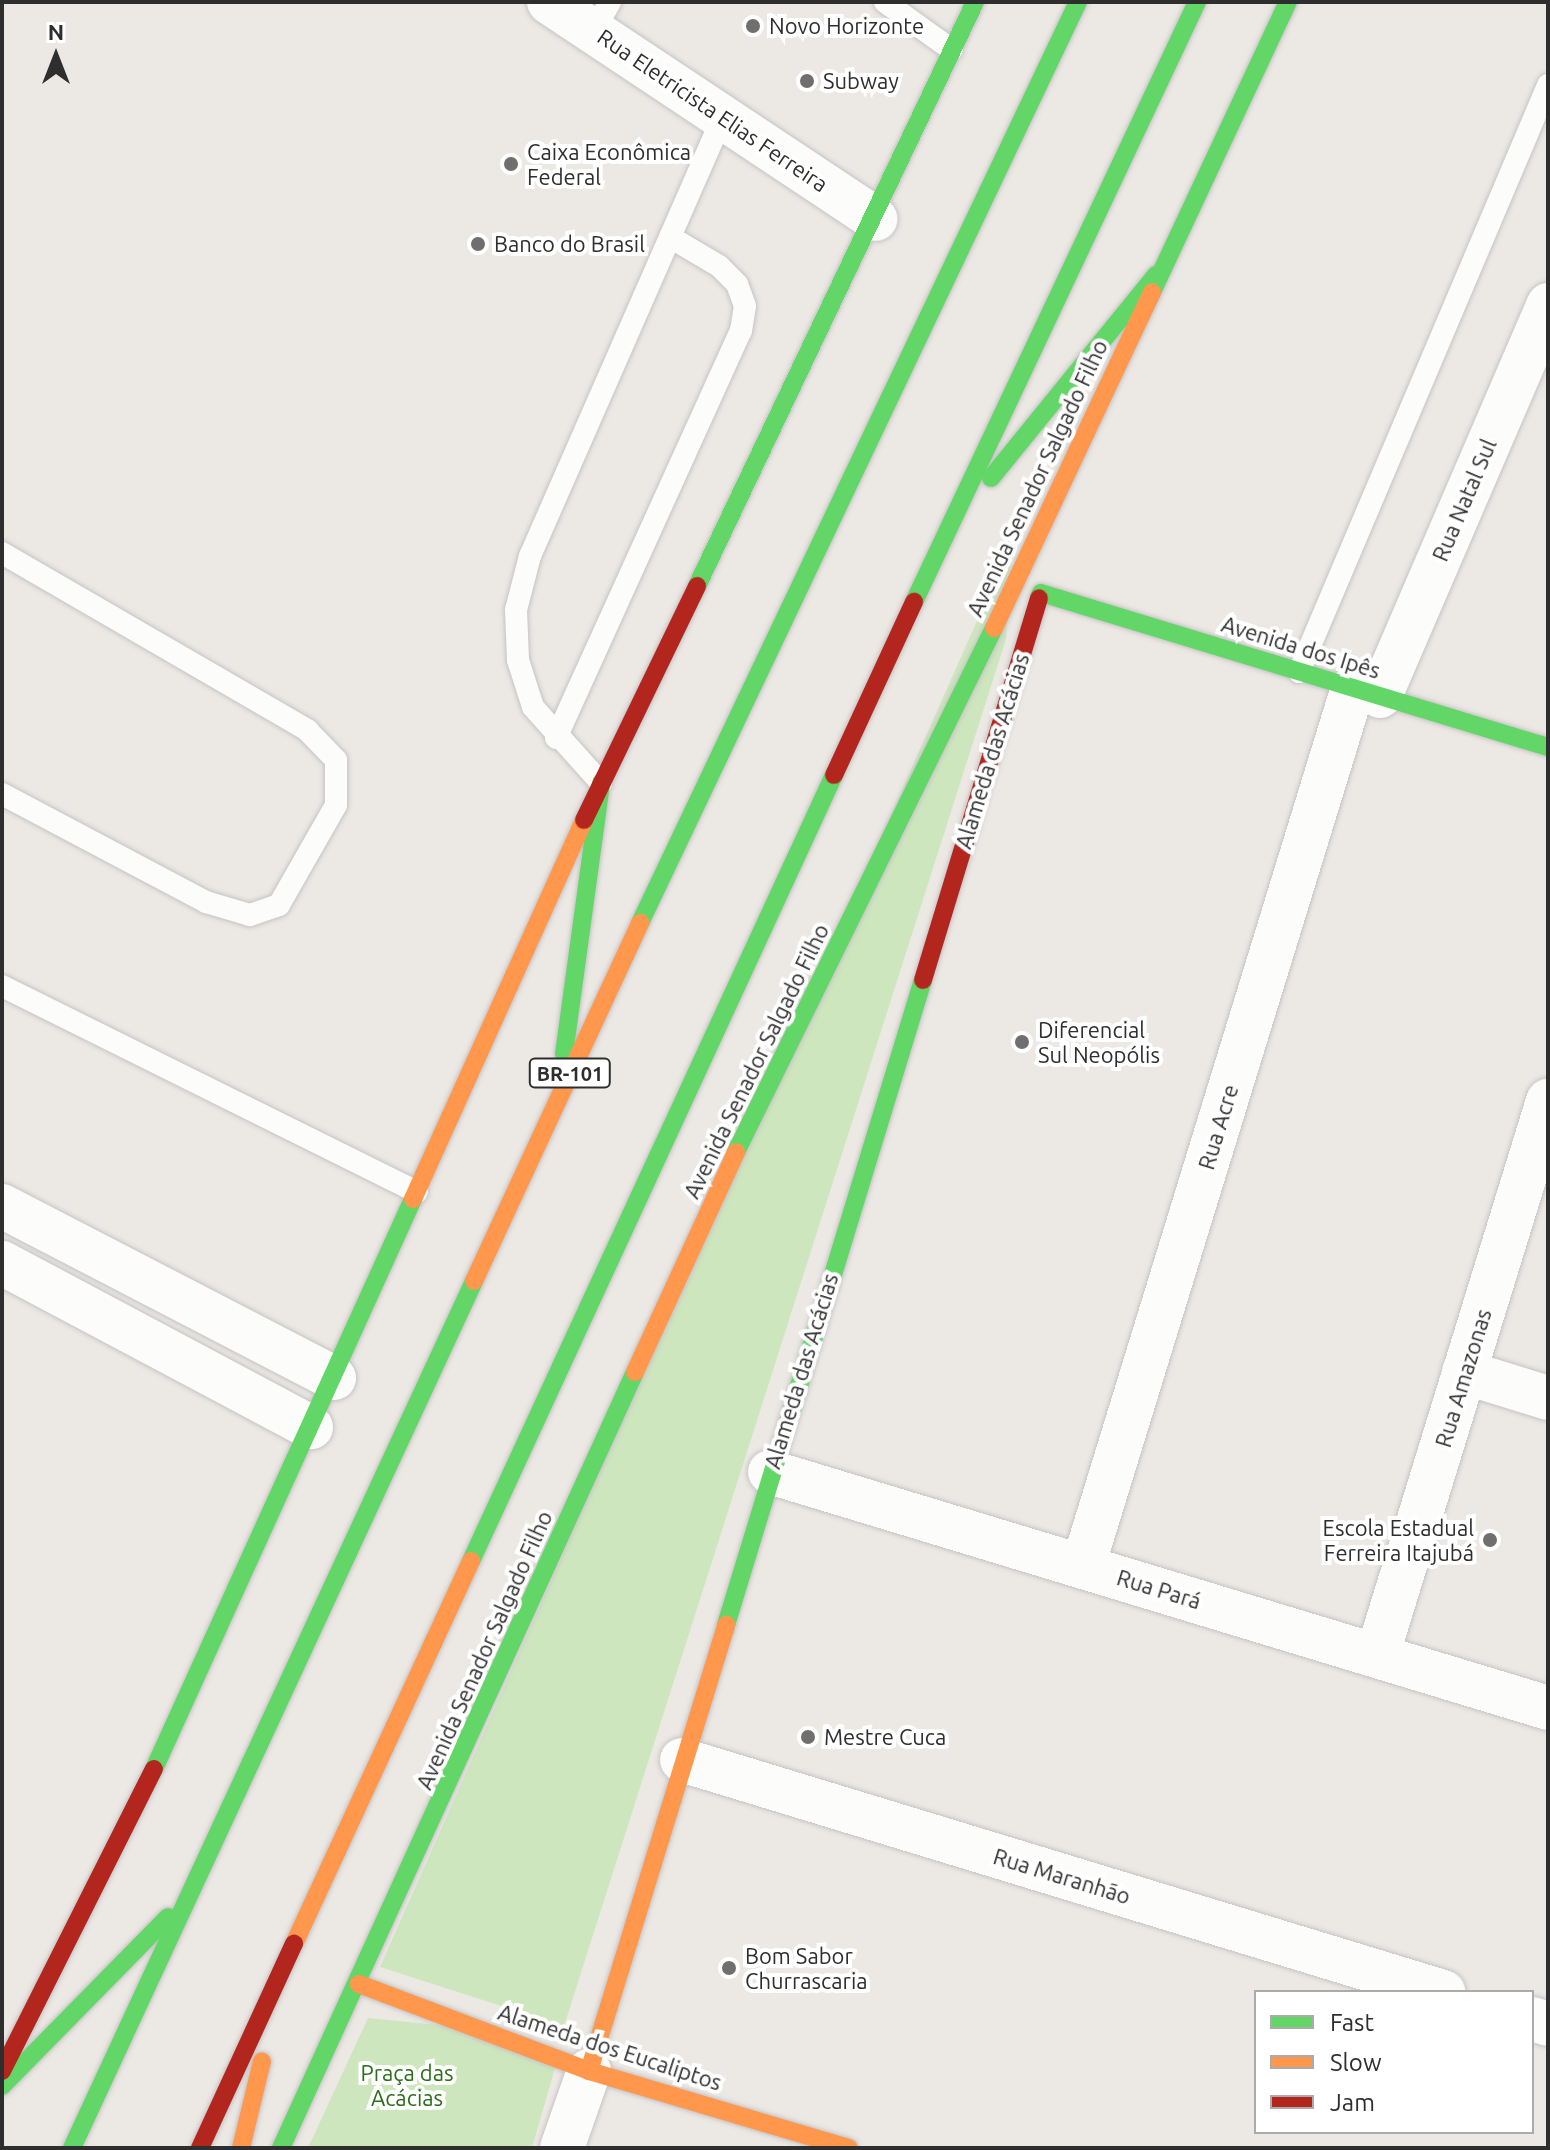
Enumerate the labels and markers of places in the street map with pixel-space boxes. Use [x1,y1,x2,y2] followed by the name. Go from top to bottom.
[769,13,924,39] place label: Novo Horizonte
[744,17,762,35] marker: Novo Horizonte
[823,68,899,94] place label: Subway
[798,72,816,90] marker: Subway
[527,138,691,190] place label: Caixa Econômica Federal
[502,155,520,173] marker: Caixa Econômica Federal
[494,231,645,257] place label: Banco do Brasil
[469,235,487,253] marker: Banco do Brasil
[1038,1016,1160,1068] place label: Diferencial Sul Neopólis
[1013,1033,1031,1051] marker: Diferencial Sul Neopólis
[1323,1514,1474,1566] place label: Escola Estadual Ferreira Itajubá
[1481,1531,1499,1549] marker: Escola Estadual Ferreira Itajubá
[824,1724,946,1750] place label: Mestre Cuca
[799,1728,817,1746] marker: Mestre Cuca
[745,1942,868,1994] place label: Bom Sabor Churrascaria
[720,1959,738,1977] marker: Bom Sabor Churrascaria

